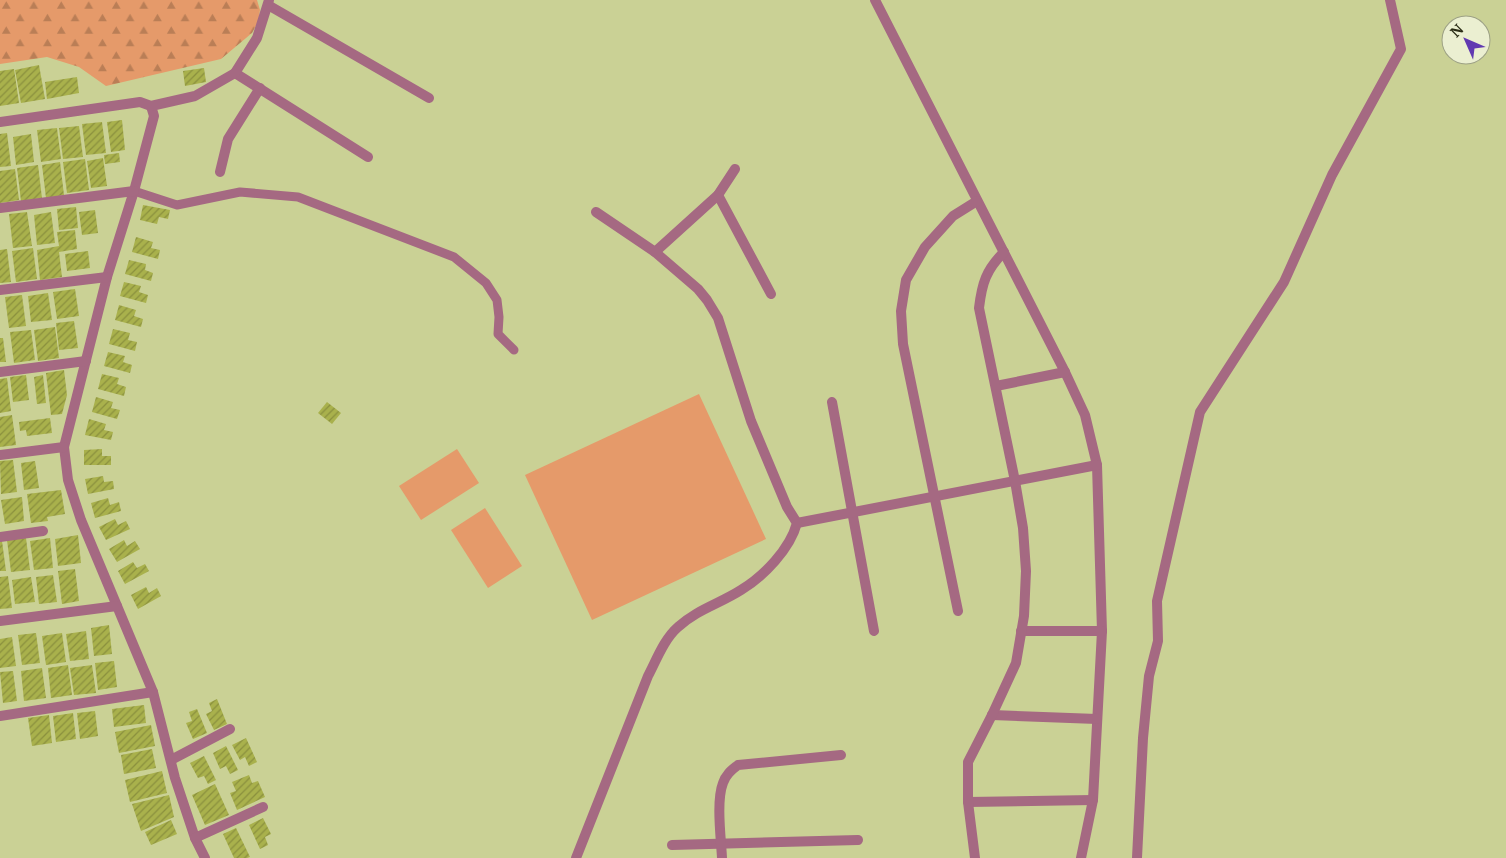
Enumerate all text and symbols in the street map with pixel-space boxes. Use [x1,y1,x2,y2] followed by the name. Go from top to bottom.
[1441,15,1491,65] north arrow
[1447,21,1467,41] text: N

